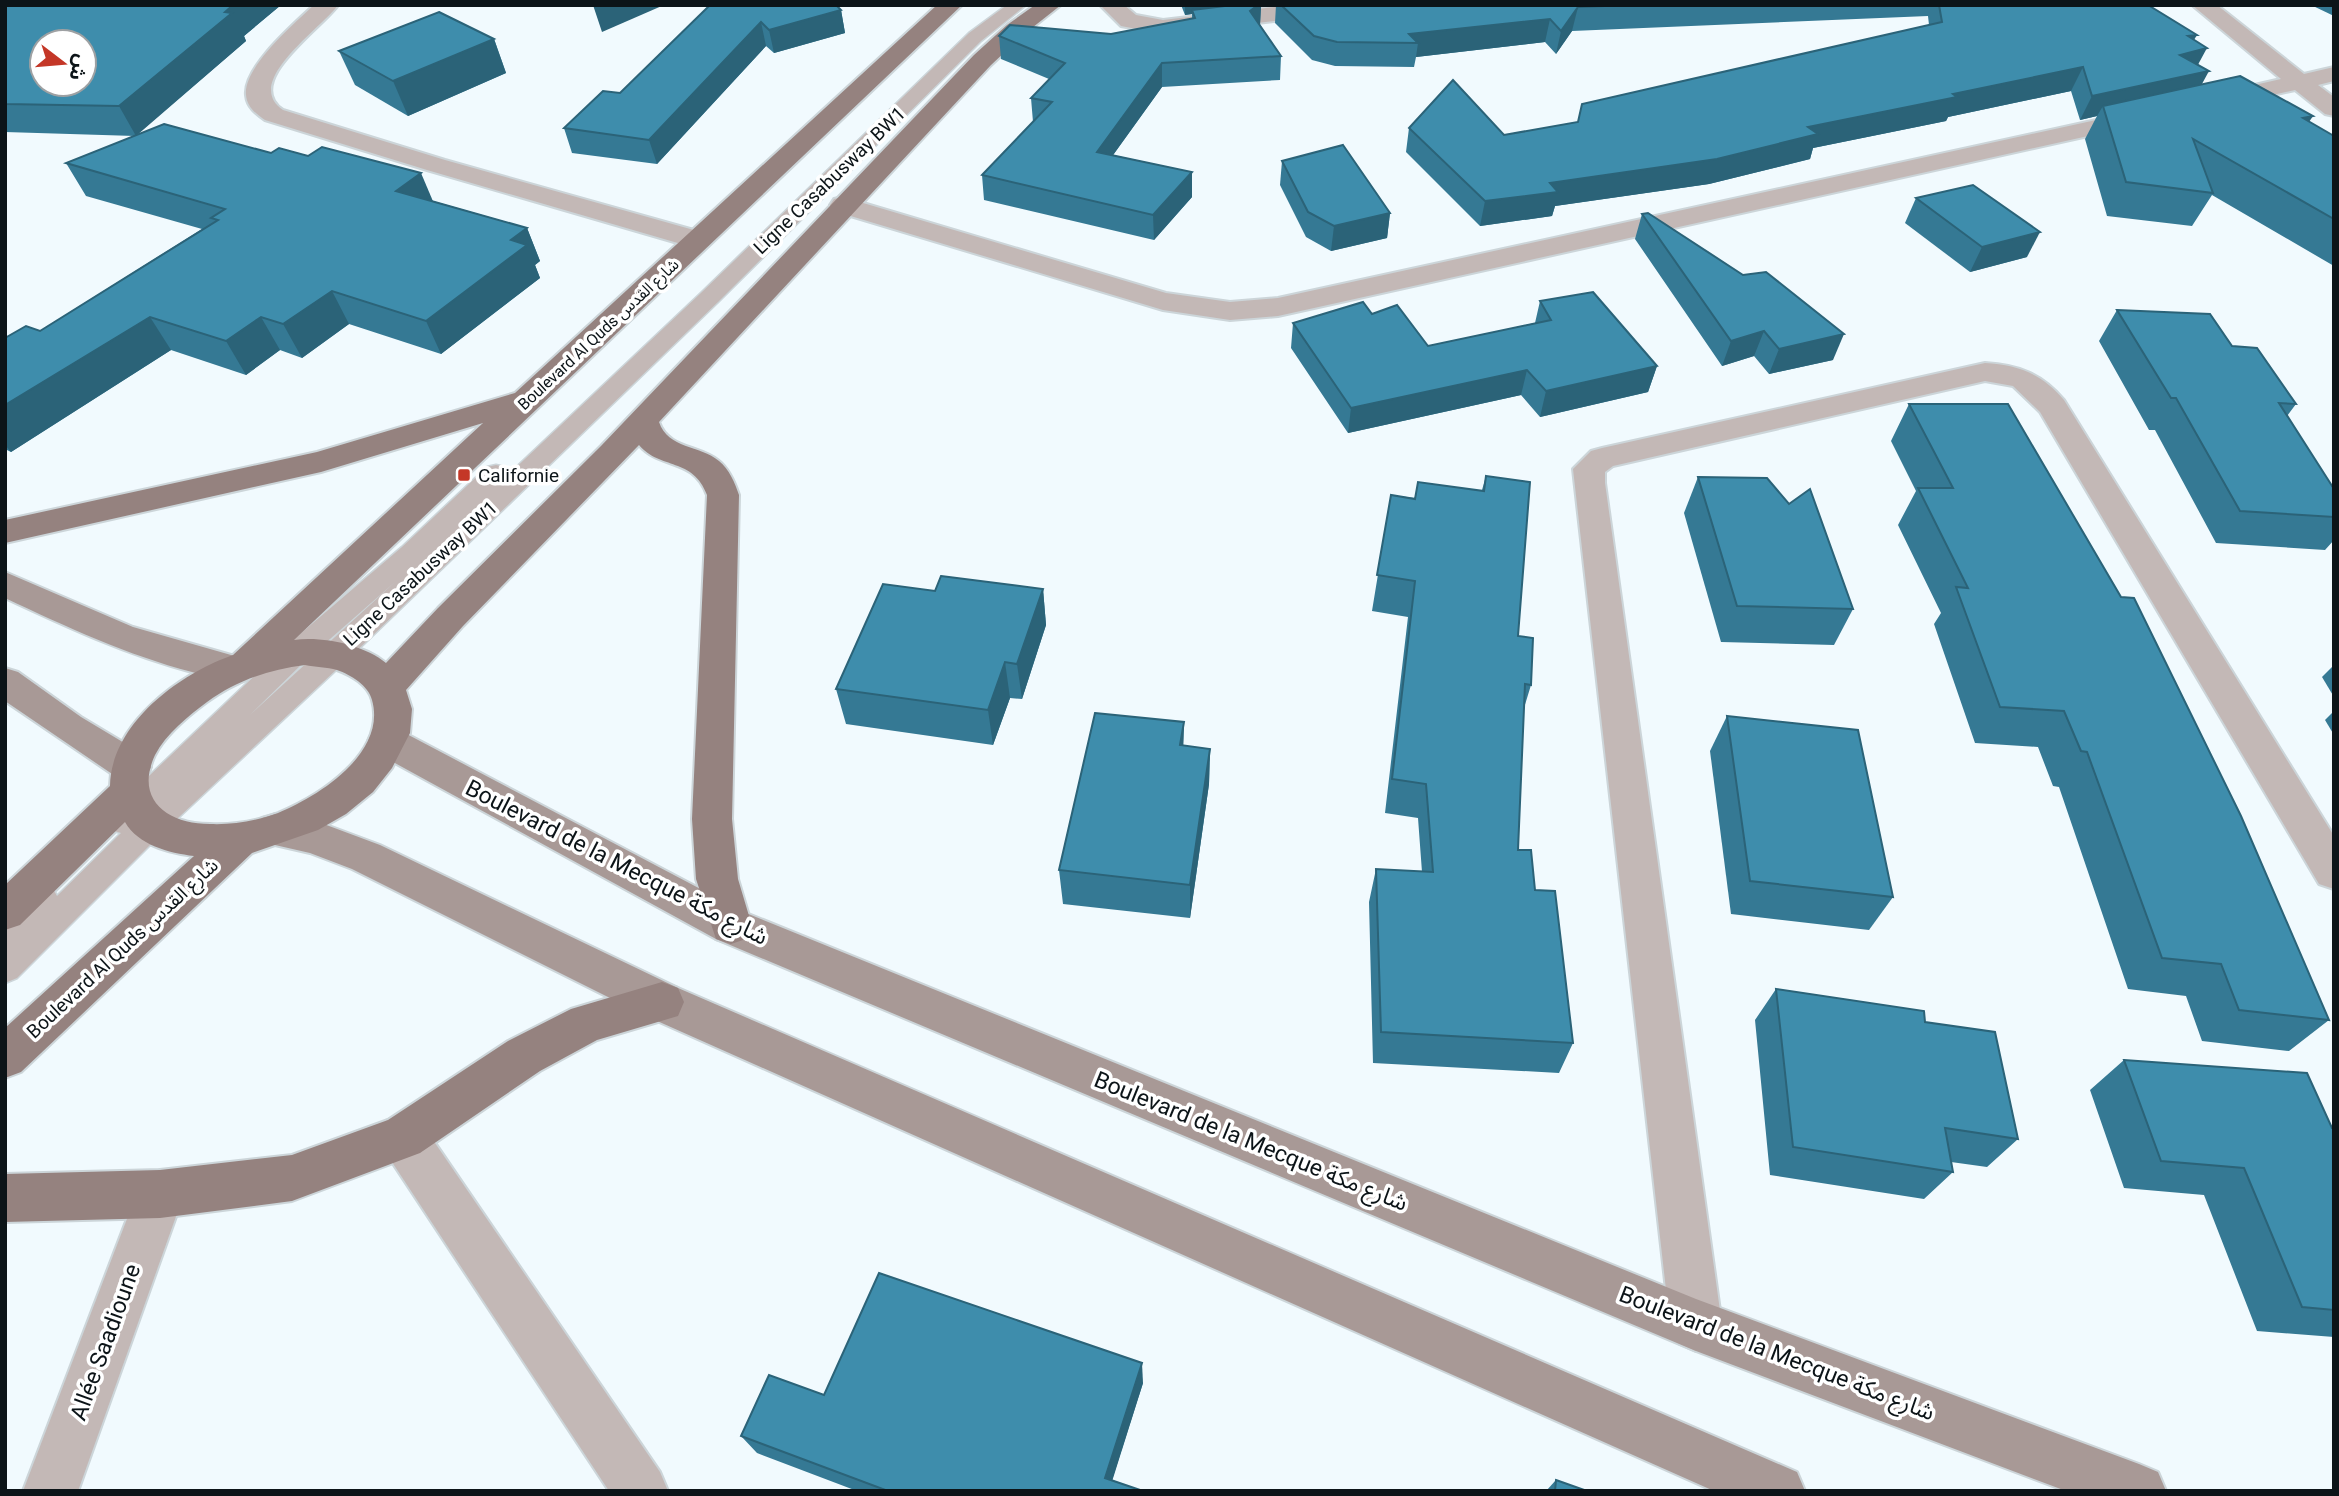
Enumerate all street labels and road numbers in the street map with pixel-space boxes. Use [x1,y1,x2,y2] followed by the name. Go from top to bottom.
[749,102,910,259] street label: Ligne Casabusway BW1
[514,255,685,416] street label: Boulevard Al Quds شارع القدس
[339,496,502,651] street label: Ligne Casabusway BW1
[460,774,772,953] street label: Boulevard de la Mecque شارع مكة
[22,854,224,1045] street label: Boulevard Al Quds شارع القدس
[1089,1066,1411,1220] street label: Boulevard de la Mecque شارع مكة
[65,1260,146,1424] street label: Allée Saadioune
[1614,1281,1938,1429] street label: Boulevard de la Mecque شارع مكة

